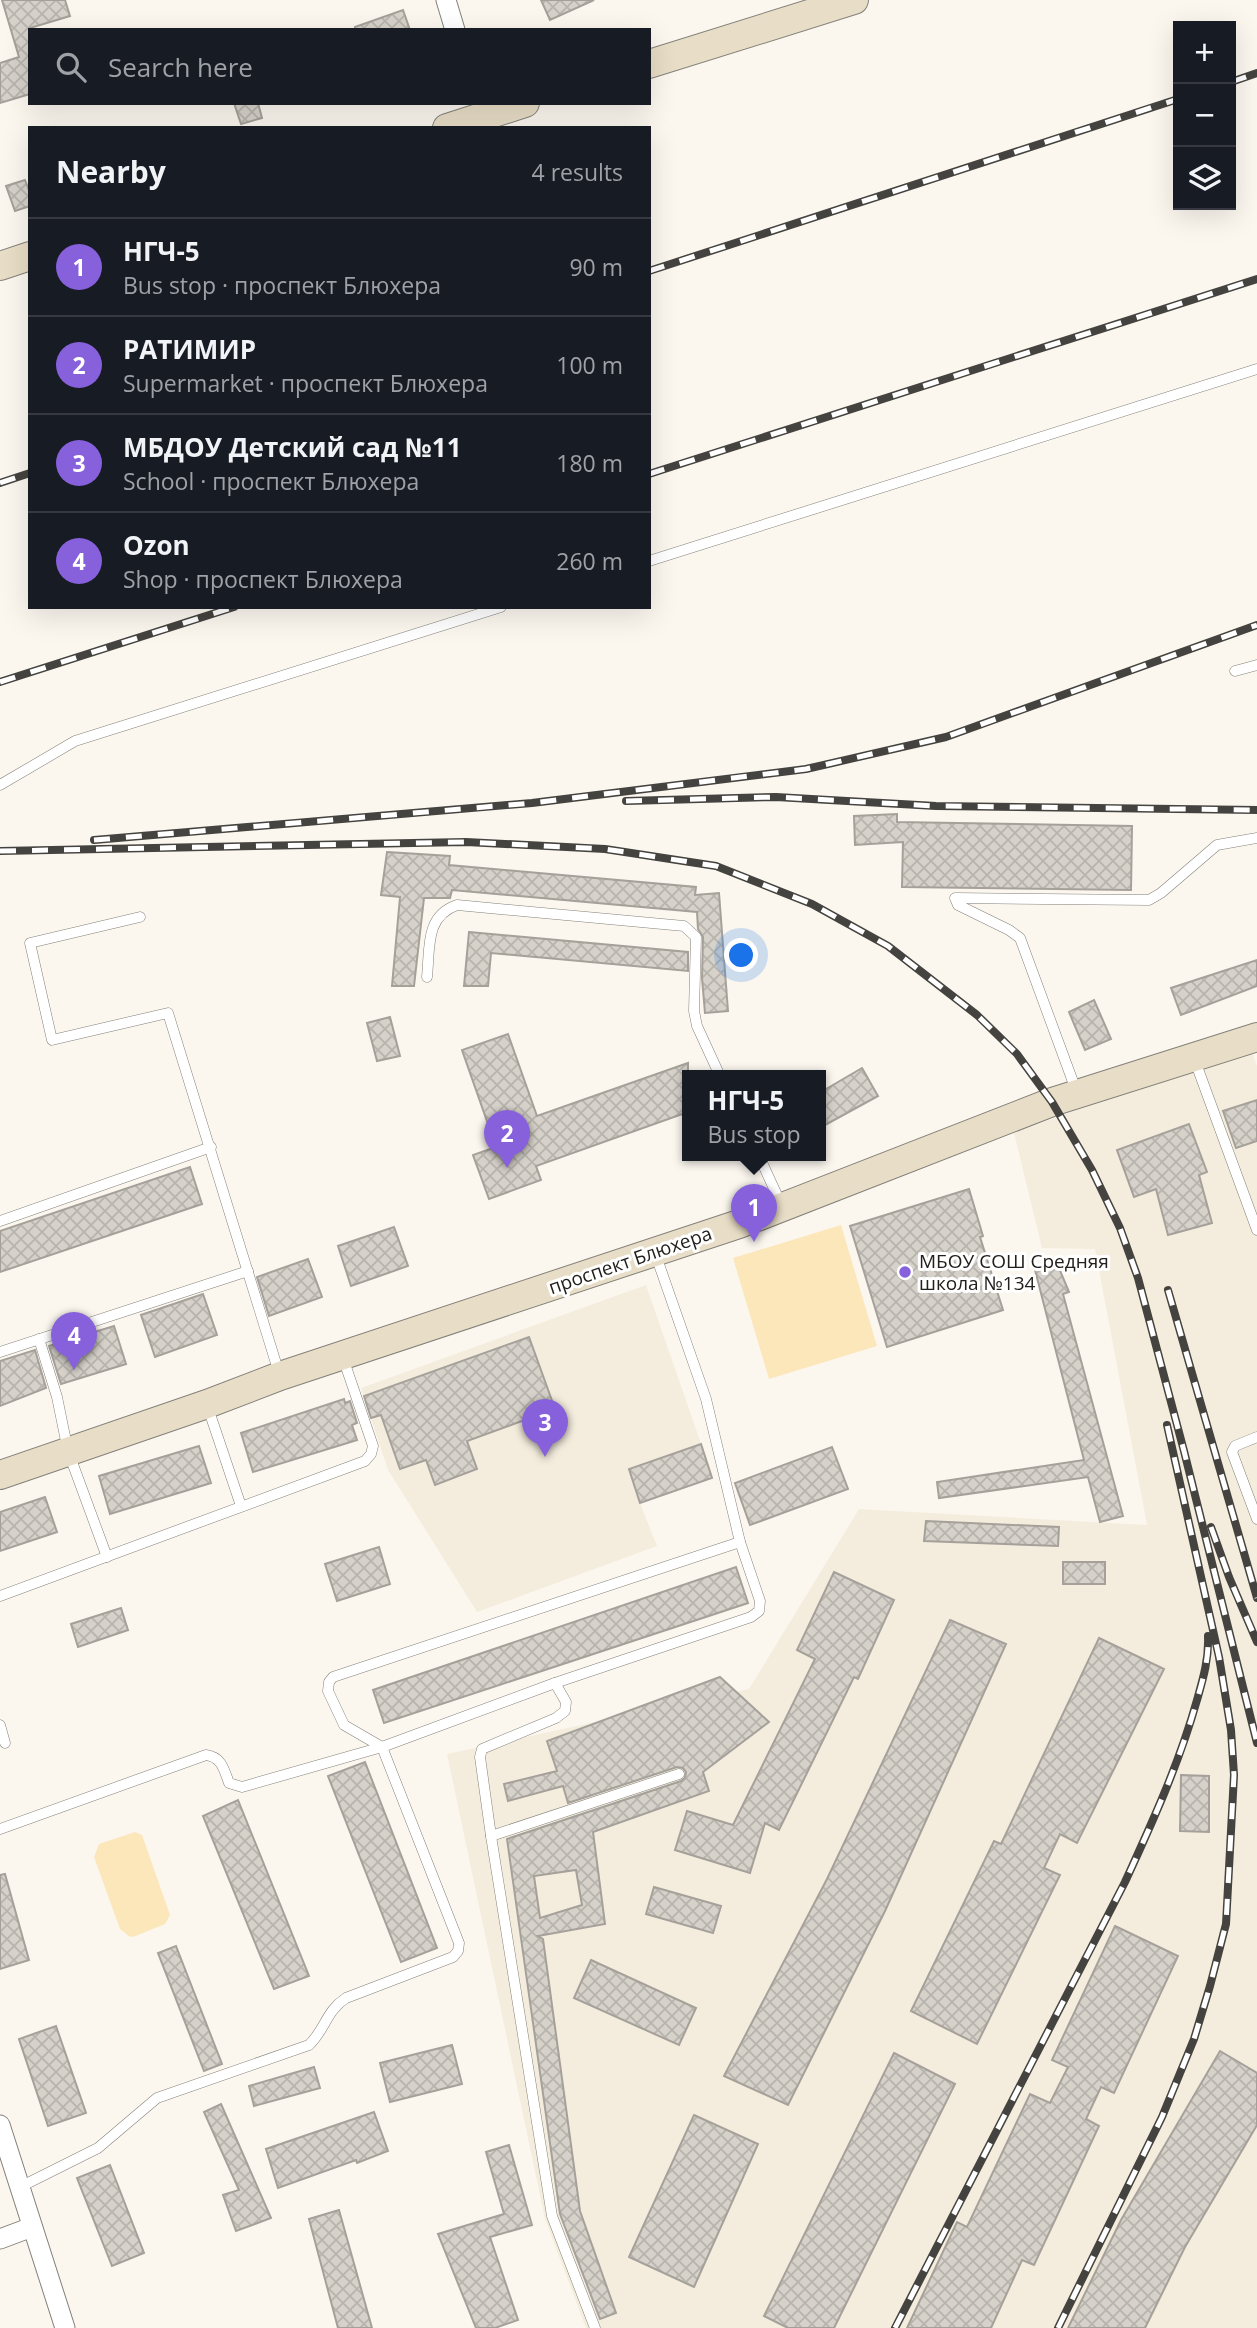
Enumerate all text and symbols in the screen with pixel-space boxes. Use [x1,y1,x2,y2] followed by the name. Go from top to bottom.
[1173,21,1236,210] map controls
[1173,21,1236,84] button: +
[28,28,651,105] search box
[52,48,90,86] icon: search
[108,49,253,85] text: Search here
[1173,84,1236,147] button: −
[1173,147,1236,210] button: layers
[56,151,166,192] text: Nearby
[532,156,623,188] text: 4 results
[123,233,200,269] text: НГЧ-5
[72,251,86,283] text: 1
[569,251,623,283] text: 90 m
[123,269,441,301] text: Bus stop · проспект Блюхера
[123,331,256,367] text: РАТИМИР
[72,349,86,381] text: 2
[556,349,623,381] text: 100 m
[123,367,488,399] text: Supermarket · проспект Блюхера
[123,429,462,465] text: МБДОУ Детский сад №11
[72,447,86,479] text: 3
[556,447,623,479] text: 180 m
[123,465,419,497] text: School · проспект Блюхера
[123,527,190,563] text: Ozon
[72,545,86,577] text: 4
[556,545,623,577] text: 260 m
[123,563,403,595] text: Shop · проспект Блюхера
[724,938,758,972] your location
[682,1070,826,1161] popup
[708,1082,784,1118] text: НГЧ-5
[484,1110,530,1168] pin: 2
[708,1118,800,1150] text: Bus stop
[731,1184,777,1242] pin: 1
[545,1220,715,1300] street label: проспект Блюхера
[919,1248,1109,1296] place label: МБОУ СОШ Средняя школа №134
[897,1264,913,1280] marker: МБОУ СОШ Средняя школа №134
[51,1312,97,1370] pin: 4
[522,1399,568,1457] pin: 3

